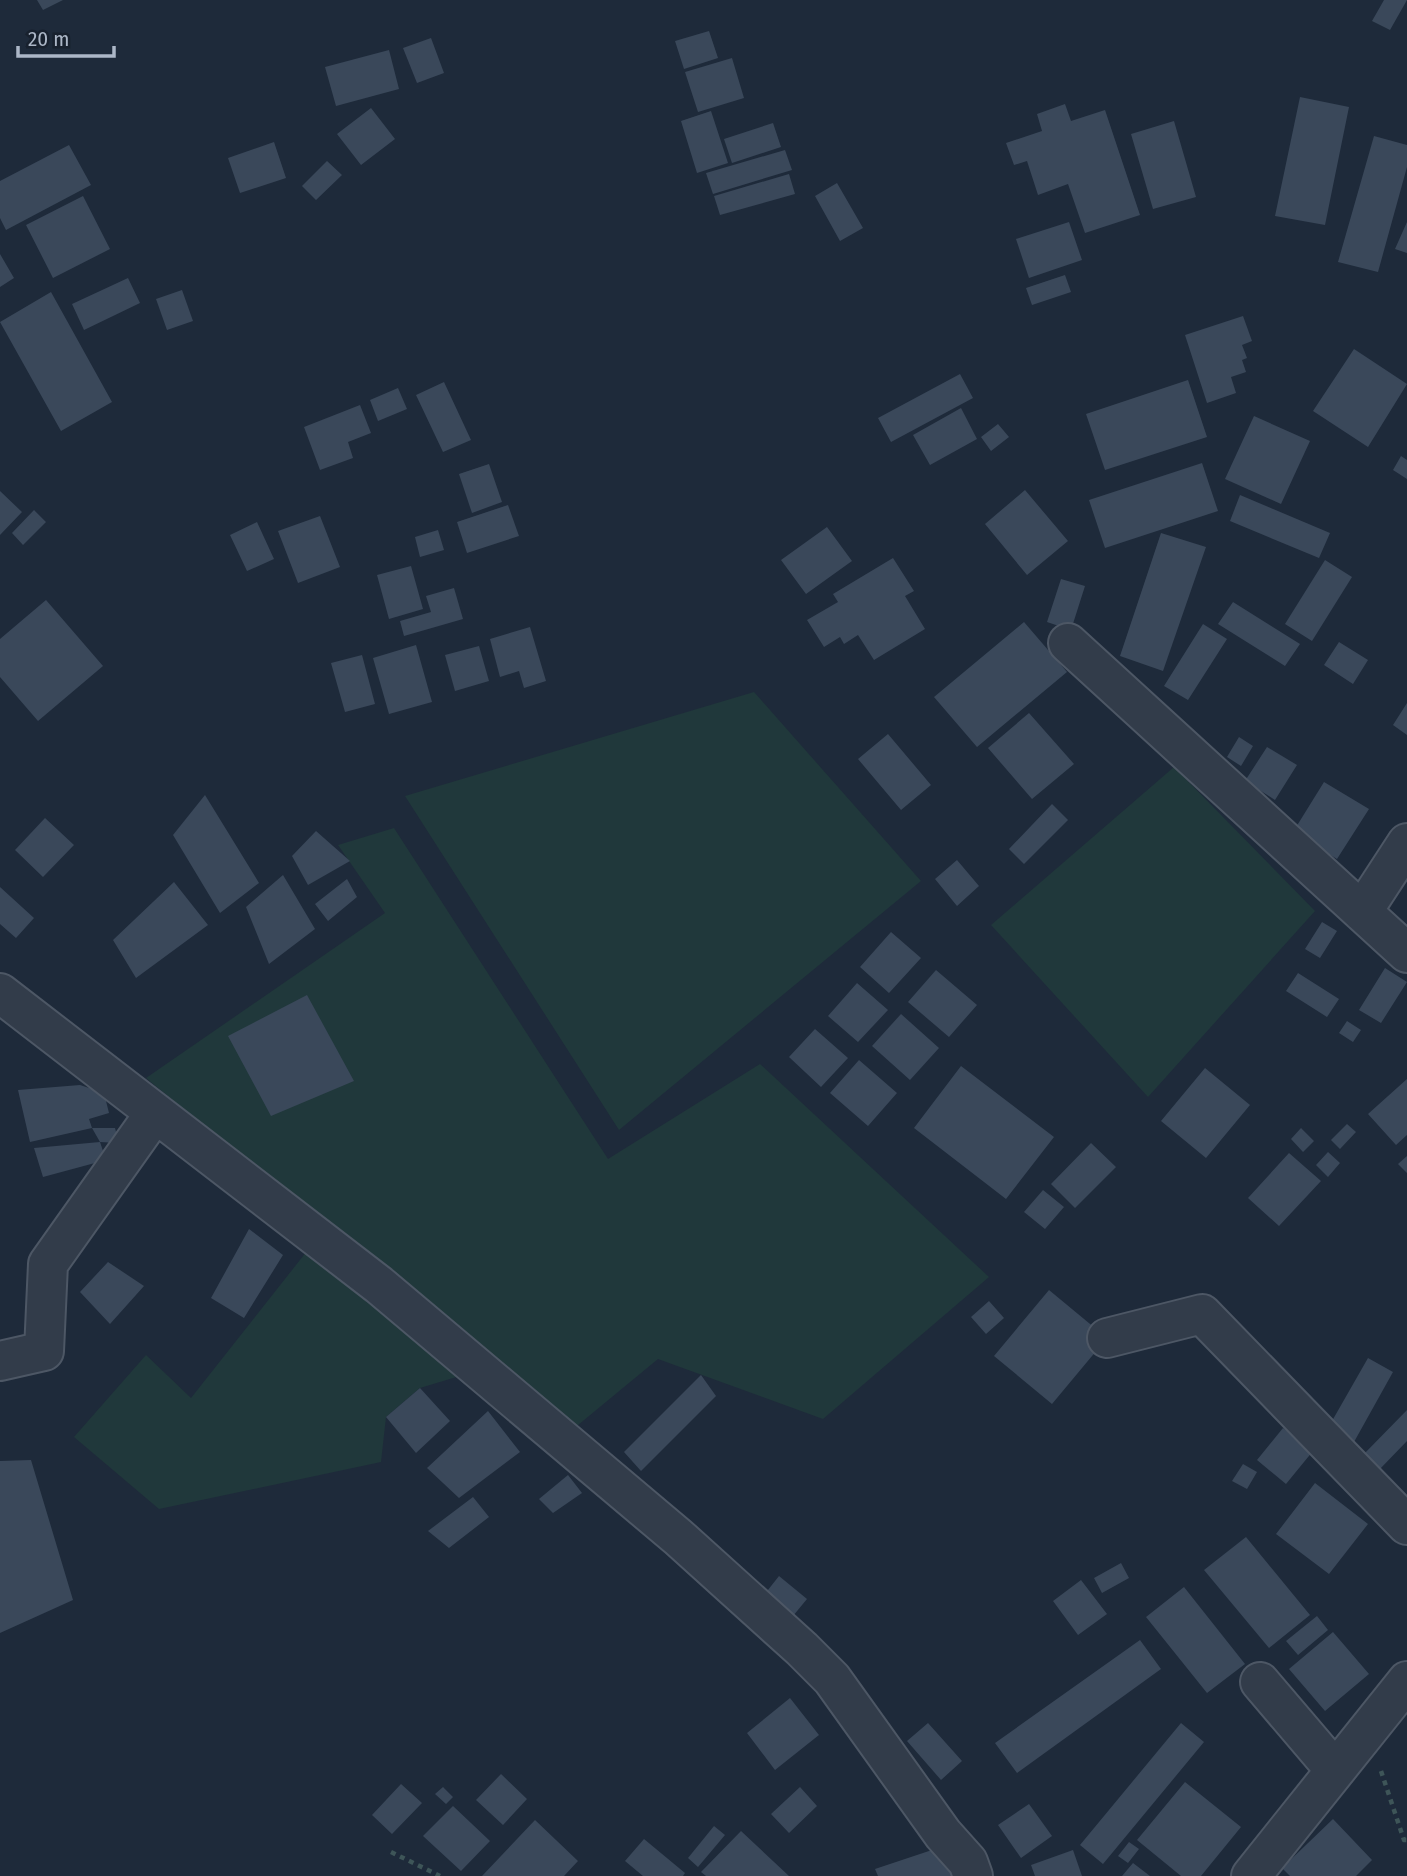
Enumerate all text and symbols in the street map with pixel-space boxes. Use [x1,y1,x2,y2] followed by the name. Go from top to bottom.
[18,14,114,58] scale bar
[28,26,69,52] text: 20 m

